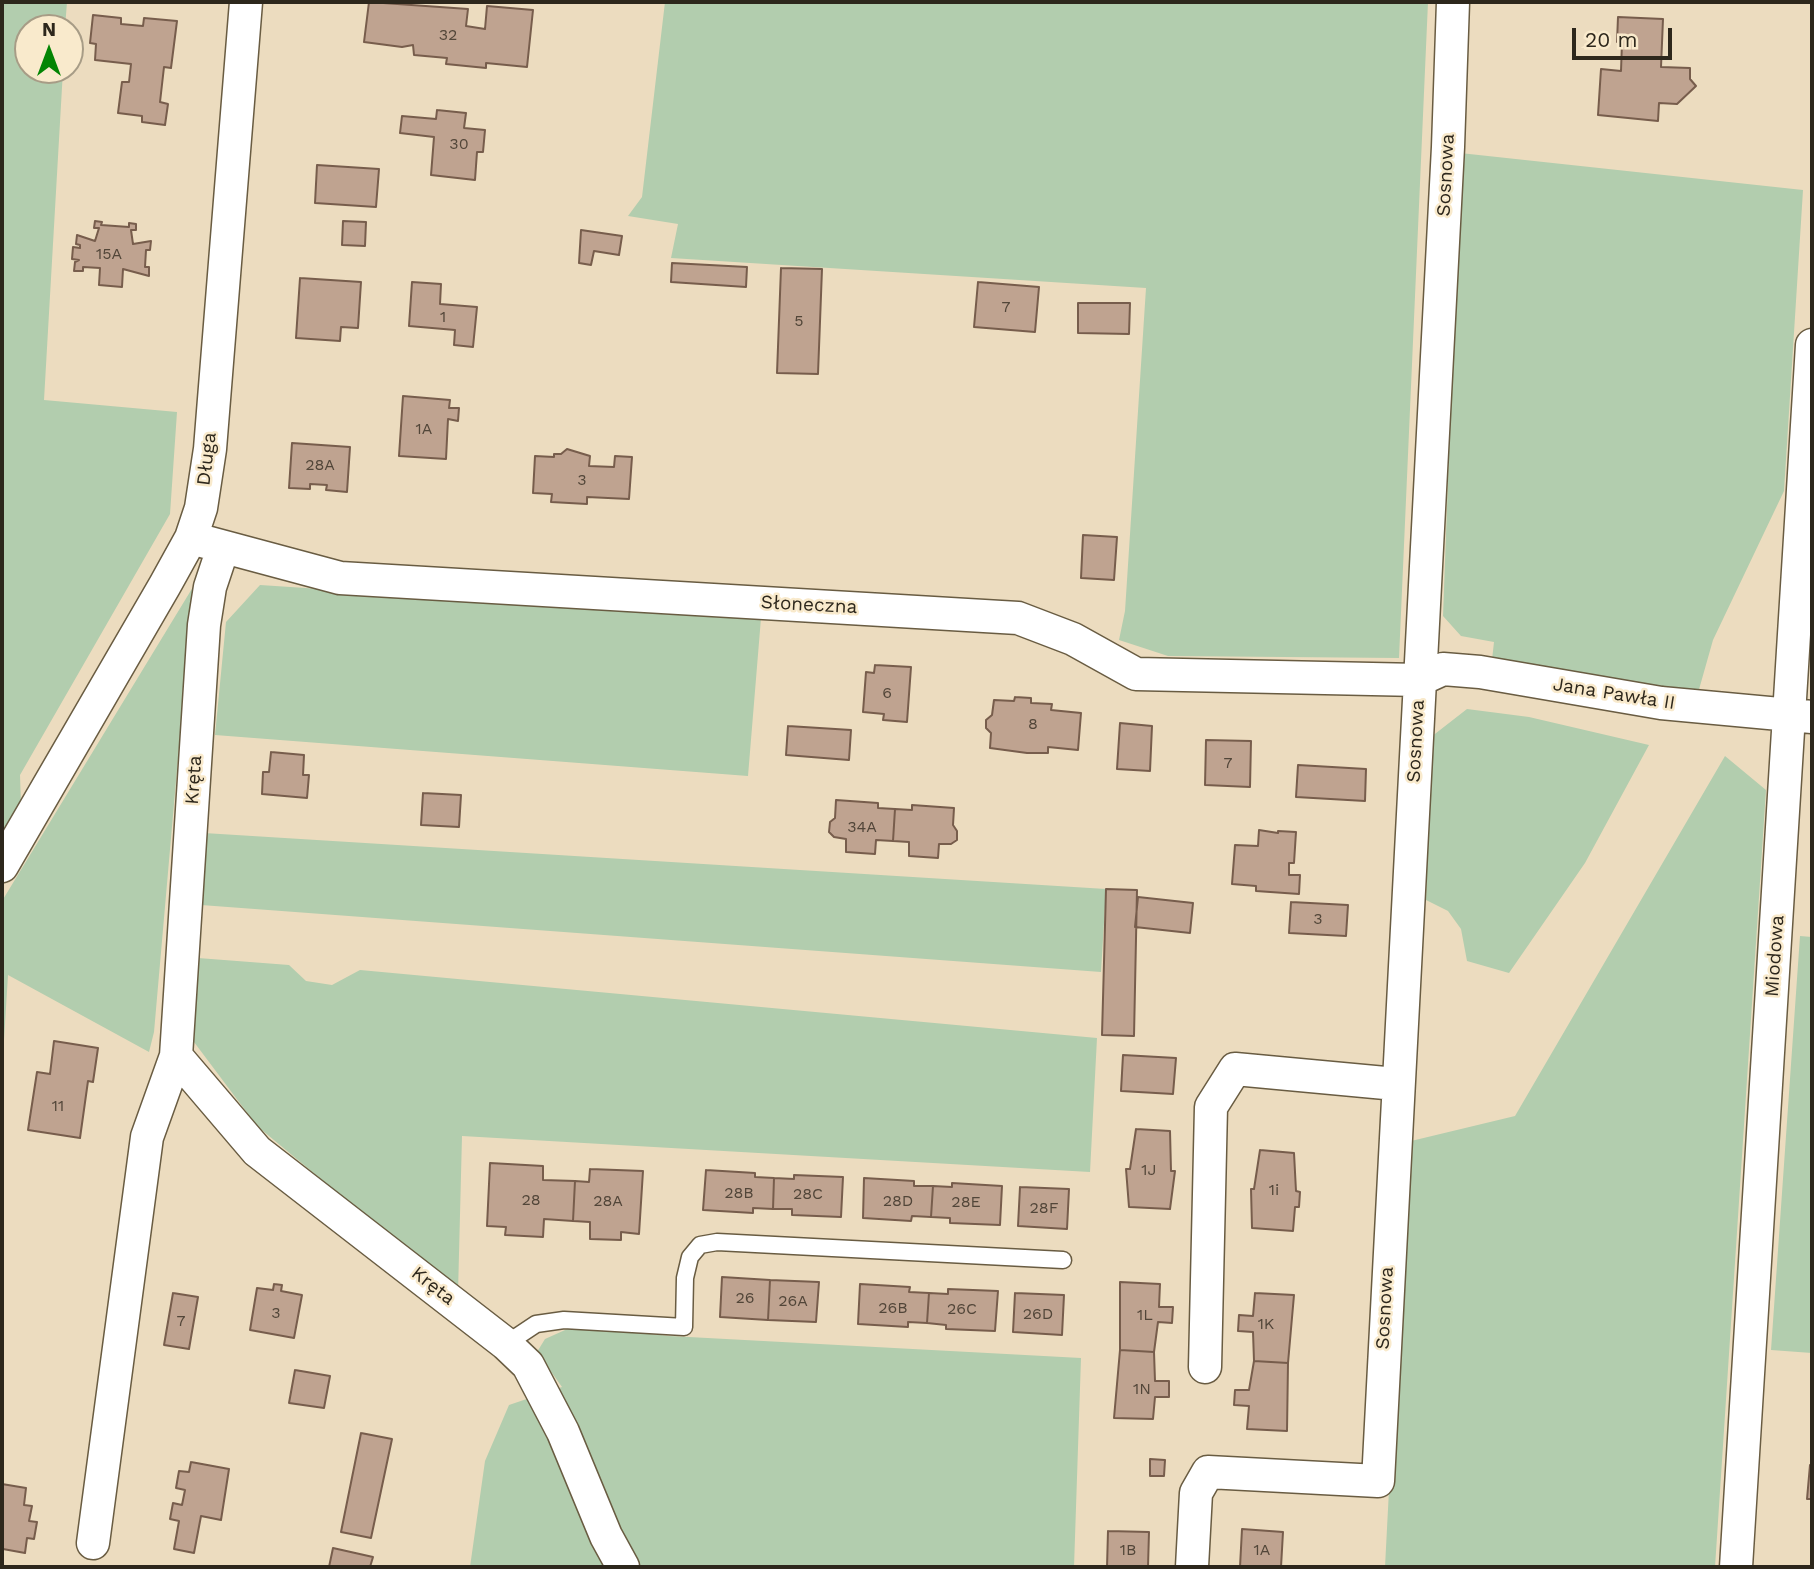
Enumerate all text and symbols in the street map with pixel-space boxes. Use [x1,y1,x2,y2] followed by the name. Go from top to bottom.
[14,14,84,84] north arrow
[1576,14,1676,58] scale bar
[42,18,56,41] text: N
[439,25,457,45] house number: 32
[1585,27,1637,52] text: 20 m
[1432,133,1460,217] street label: Sosnowa
[449,134,469,154] house number: 30
[96,244,122,264] house number: 15A
[1002,297,1010,317] house number: 7
[440,307,446,327] house number: 1
[794,311,804,331] house number: 5
[416,419,432,439] house number: 1A
[192,431,222,487] street label: Długa
[305,455,335,475] house number: 28A
[577,470,587,490] house number: 3
[760,591,858,619] street label: Słoneczna
[1551,673,1677,715] street label: Jana Pawła II
[882,683,892,703] house number: 6
[1402,699,1430,783] street label: Sosnowa
[1028,714,1038,734] house number: 8
[1224,753,1232,773] house number: 7
[181,755,207,805] street label: Kręta
[847,817,877,837] house number: 34A
[1313,909,1323,929] house number: 3
[1761,914,1789,998] street label: Miodowa
[52,1096,64,1116] house number: 11
[1141,1160,1157,1180] house number: 1J
[1269,1180,1279,1200] house number: 1i
[724,1183,754,1203] house number: 28B
[793,1184,823,1204] house number: 28C
[521,1190,541,1210] house number: 28
[593,1191,623,1211] house number: 28A
[883,1191,913,1211] house number: 28D
[951,1192,981,1212] house number: 28E
[1030,1198,1058,1218] house number: 28F
[407,1262,459,1310] street label: Kręta
[1371,1266,1399,1350] street label: Sosnowa
[735,1288,755,1308] house number: 26
[778,1291,808,1311] house number: 26A
[878,1298,908,1318] house number: 26B
[947,1299,977,1319] house number: 26C
[271,1303,281,1323] house number: 3
[1023,1304,1053,1324] house number: 26D
[1137,1305,1153,1325] house number: 1L
[177,1311,185,1331] house number: 7
[1258,1314,1274,1334] house number: 1K
[1133,1379,1151,1399] house number: 1N
[1120,1540,1136,1560] house number: 1B
[1254,1540,1270,1560] house number: 1A

